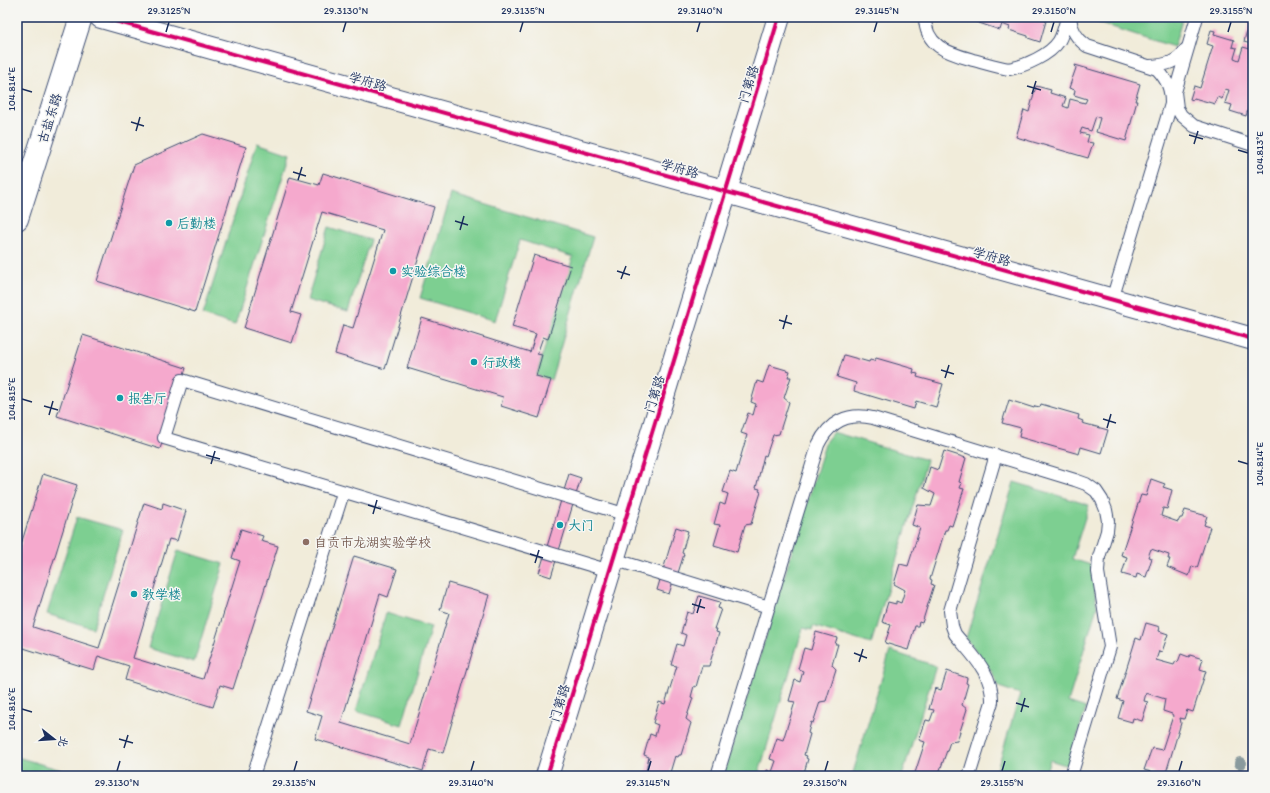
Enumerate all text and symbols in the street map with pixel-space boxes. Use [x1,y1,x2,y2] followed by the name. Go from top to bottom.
[147,4,191,17] text: 29.3125°N
[324,4,368,17] text: 29.3130°N
[501,4,545,17] text: 29.3135°N
[678,4,723,17] text: 29.3140°N
[855,4,899,17] text: 29.3145°N
[1032,4,1076,17] text: 29.3150°N
[1209,4,1253,17] text: 29.3155°N
[736,63,761,105] street label: 门第路
[5,67,18,111] text: 104.814°E
[347,69,389,94] street label: 学府路
[34,91,65,145] street label: 古盐东路
[1253,131,1266,175] text: 104.813°E
[659,156,701,181] street label: 学府路
[177,216,216,231] place label: 后勤楼
[164,218,174,228] marker: 后勤楼
[971,244,1013,269] street label: 学府路
[401,264,466,279] place label: 实验综合楼
[388,266,398,276] marker: 实验综合楼
[482,355,521,370] place label: 行政楼
[469,357,479,367] marker: 行政楼
[642,373,667,415] street label: 门第路
[5,377,18,421] text: 104.815°E
[128,391,167,406] place label: 报告厅
[115,393,125,403] marker: 报告厅
[1253,442,1266,486] text: 104.814°E
[568,518,594,533] place label: 大门
[555,520,565,530] marker: 大门
[314,535,431,550] place label: 自贡市龙湖实验学校
[301,537,311,547] marker: 自贡市龙湖实验学校
[142,587,181,602] place label: 教学楼
[129,589,139,599] marker: 教学楼
[547,682,572,724] street label: 门第路
[5,687,18,731] text: 104.816°E
[34,719,74,759] north arrow
[55,735,71,749] text: 北
[95,776,139,789] text: 29.3130°N
[272,776,316,789] text: 29.3135°N
[449,776,494,789] text: 29.3140°N
[626,776,670,789] text: 29.3145°N
[803,776,847,789] text: 29.3150°N
[980,776,1024,789] text: 29.3155°N
[1157,776,1201,789] text: 29.3160°N

